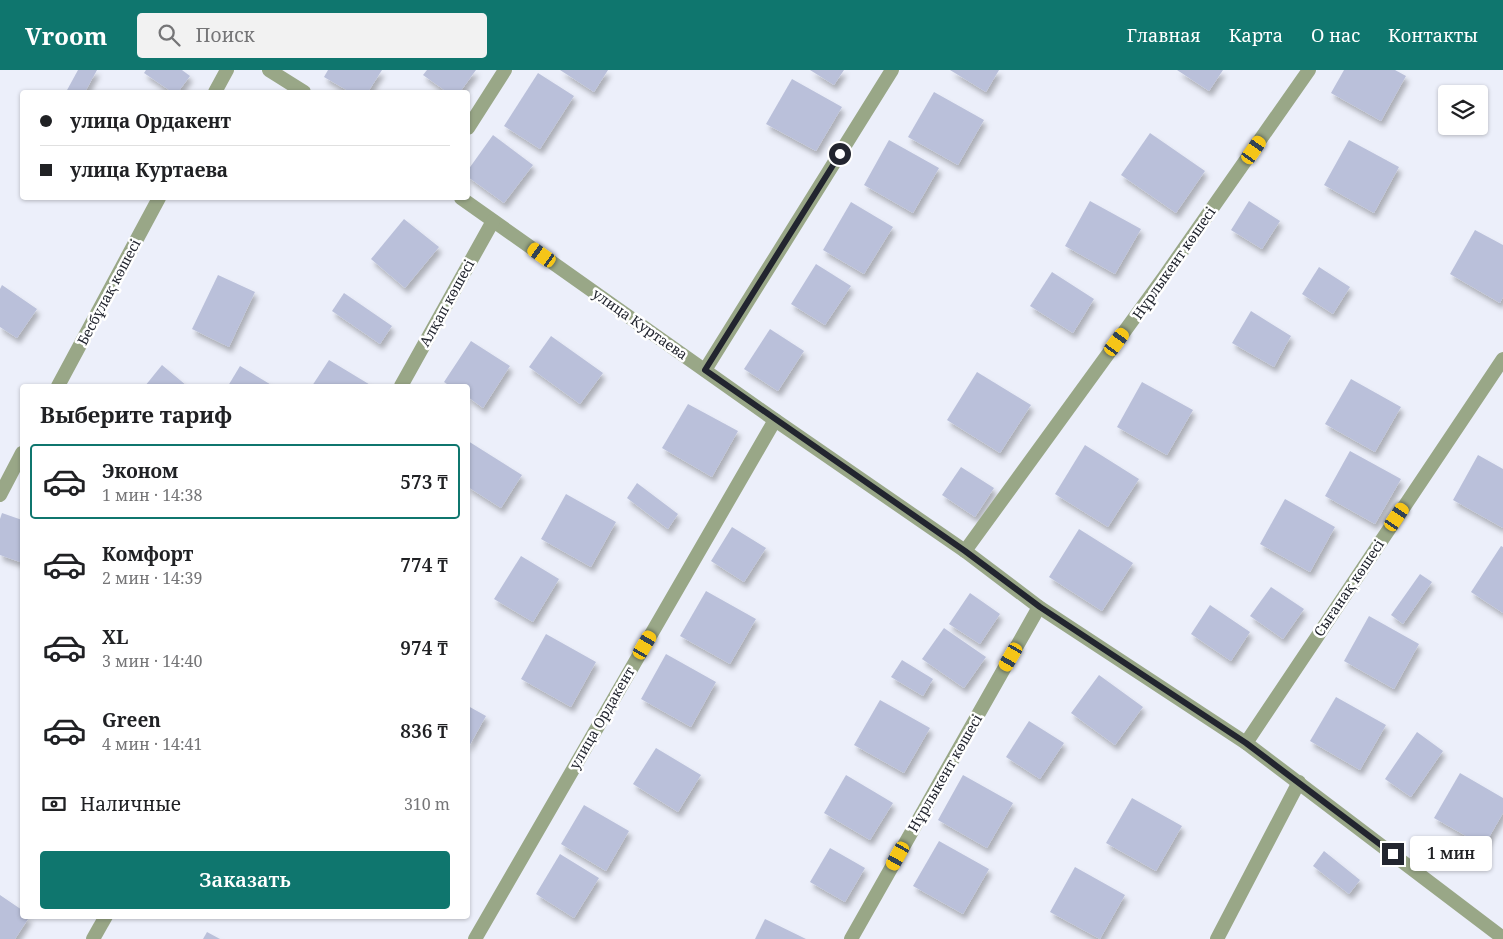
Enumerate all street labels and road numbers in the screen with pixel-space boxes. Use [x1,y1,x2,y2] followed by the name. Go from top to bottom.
[1128,203,1220,323] street label: Нұрлыкент көшесі
[73,235,145,348] street label: Бесбұлақ көшесі
[415,256,478,350] street label: Алқап көшесі
[589,284,692,364] street label: улица Куртаева
[1309,535,1388,640] street label: Сығанақ көшесі
[565,663,639,772] street label: улица Ордакент
[903,710,986,835] street label: Нұрлыкент көшесі

